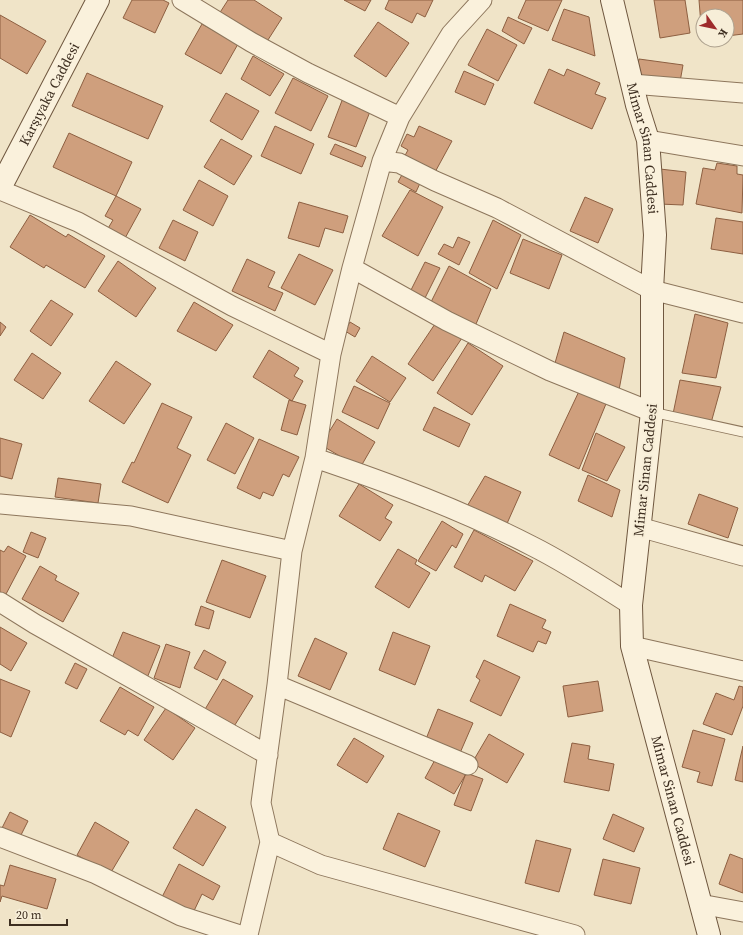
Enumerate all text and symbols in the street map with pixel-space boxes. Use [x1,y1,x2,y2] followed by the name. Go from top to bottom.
[695,8,735,48] north arrow
[714,26,731,41] text: K
[14,39,84,149] street label: Karşıyaka Caddesi
[622,81,663,215] street label: Mimar Sinan Caddesi
[628,403,662,537] street label: Mimar Sinan Caddesi
[646,733,700,868] street label: Mimar Sinan Caddesi
[10,901,67,927] scale bar
[16,907,42,923] text: 20 m

